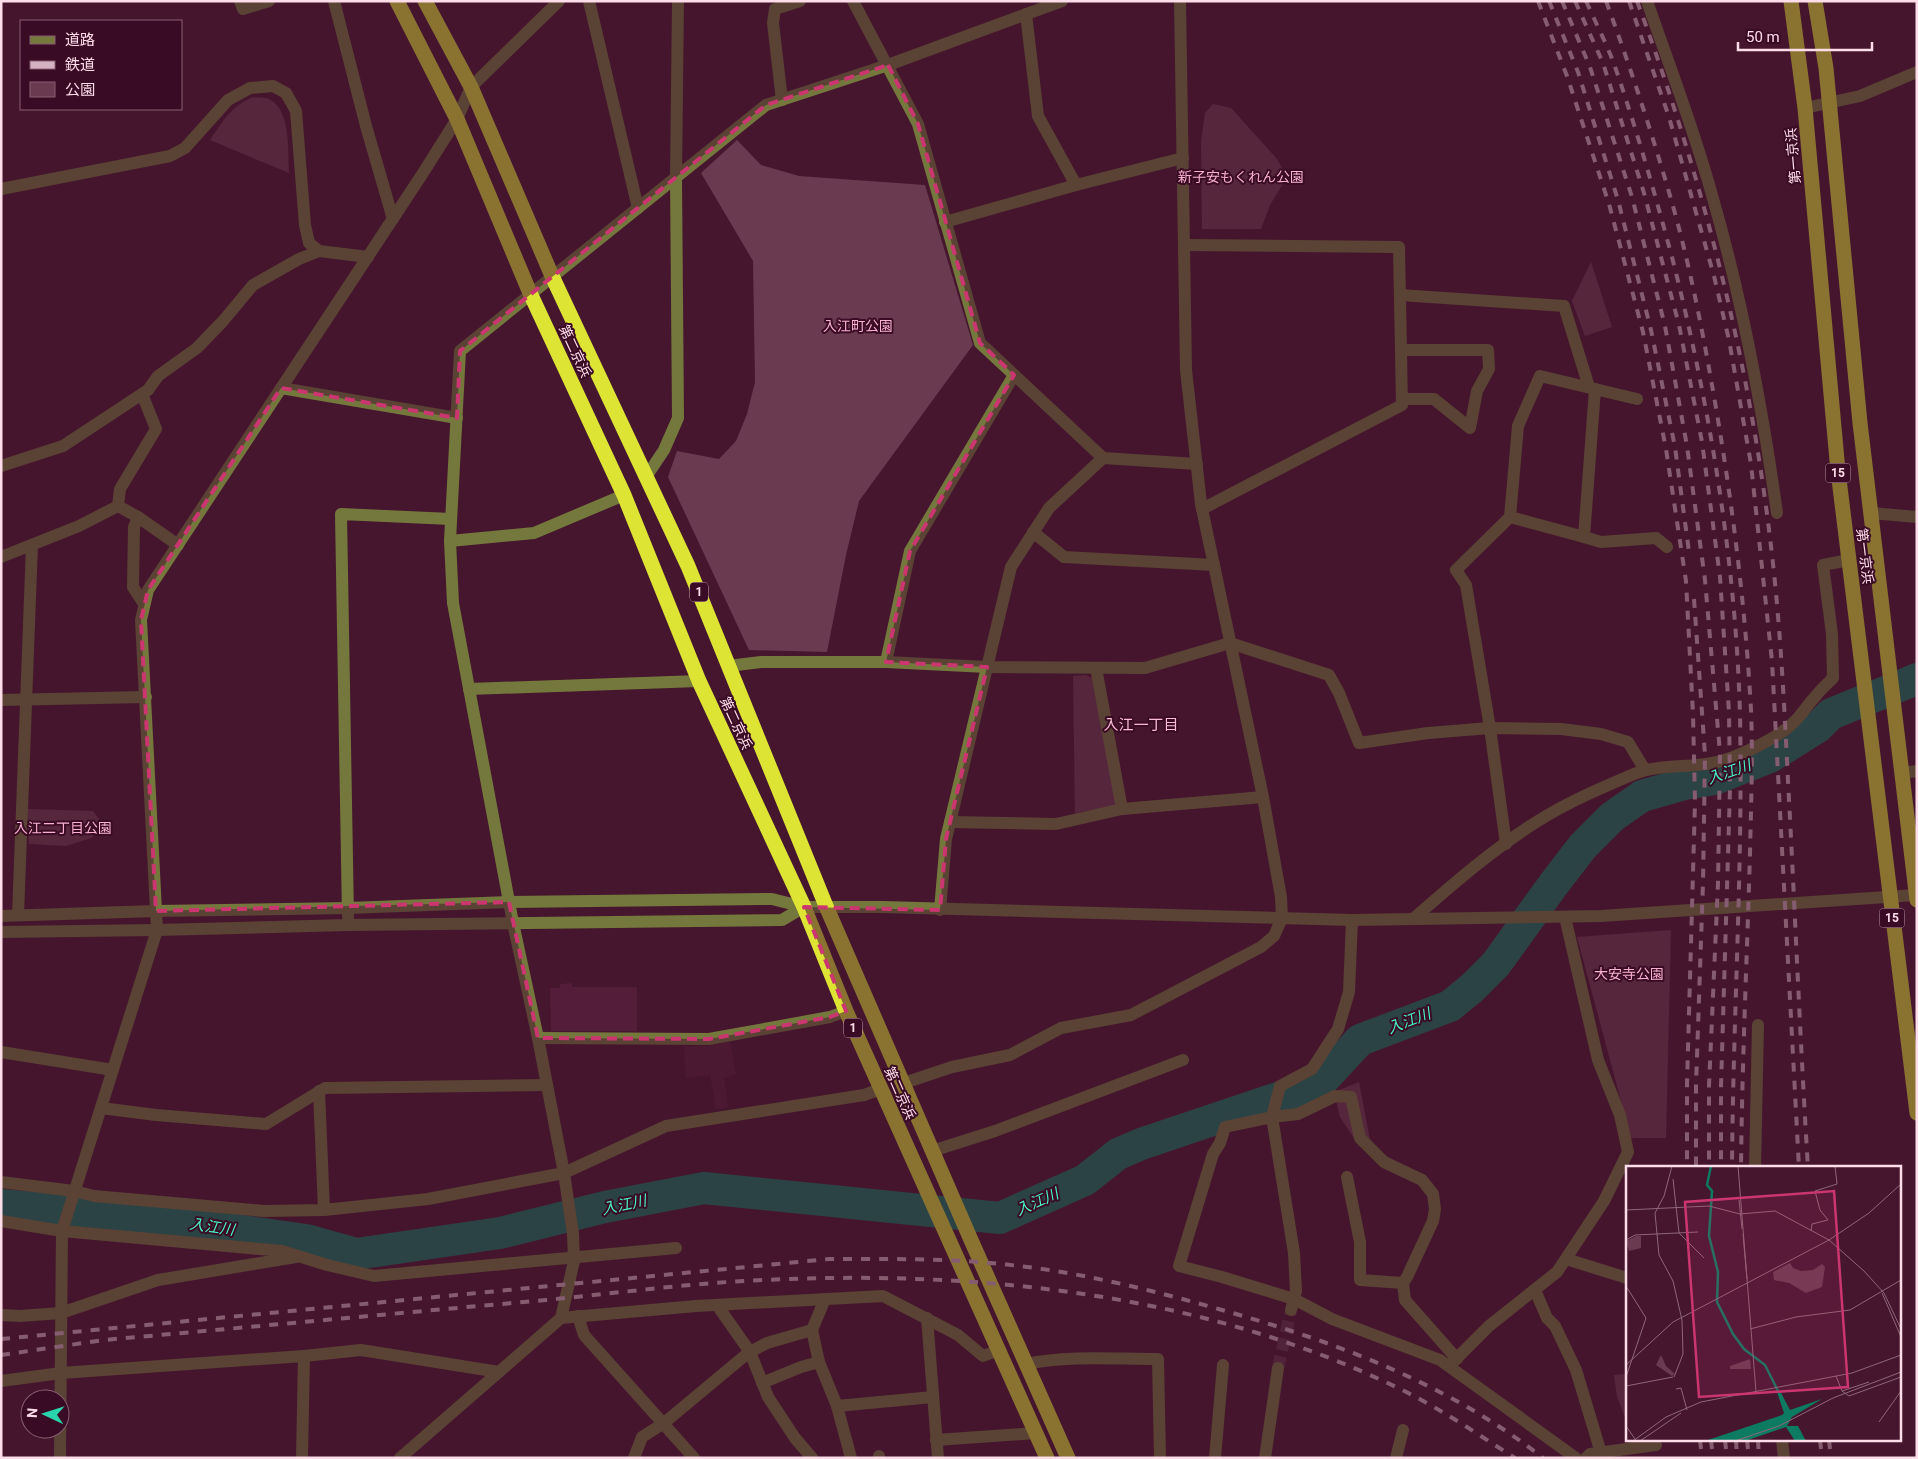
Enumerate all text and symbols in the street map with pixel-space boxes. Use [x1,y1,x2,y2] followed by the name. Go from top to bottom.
[20,20,182,110] legend
[1738,20,1872,52] scale bar
[1746,28,1780,46] text: 50 m
[65,31,95,49] text: 道路
[65,56,95,74] text: 鉄道
[65,81,95,99] text: 公園
[1783,127,1803,185] street label: 第一京浜
[1178,169,1304,185] park label: 新子安もくれん公園
[823,318,893,334] park label: 入江町公園
[556,322,594,380] street label: 第二京浜
[1826,463,1850,482] road number: 15
[1854,527,1876,585] street label: 第一京浜
[690,582,708,602] road number: 1
[717,694,755,752] street label: 第二京浜
[1103,716,1179,734] district label: 入江一丁目
[1705,756,1755,788] water label: 入江川
[14,820,112,836] park label: 入江二丁目公園
[1880,908,1904,928] road number: 15
[1594,966,1664,982] park label: 大安寺公園
[1385,1004,1435,1037] water label: 入江川
[844,1018,862,1038] road number: 1
[881,1064,919,1122] street label: 第二京浜
[1626,1166,1900,1442] inset map
[1013,1184,1063,1219] water label: 入江川
[600,1191,650,1218] water label: 入江川
[188,1215,238,1239] water label: 入江川
[20,1389,70,1439] north arrow
[24,1408,40,1419] text: N

